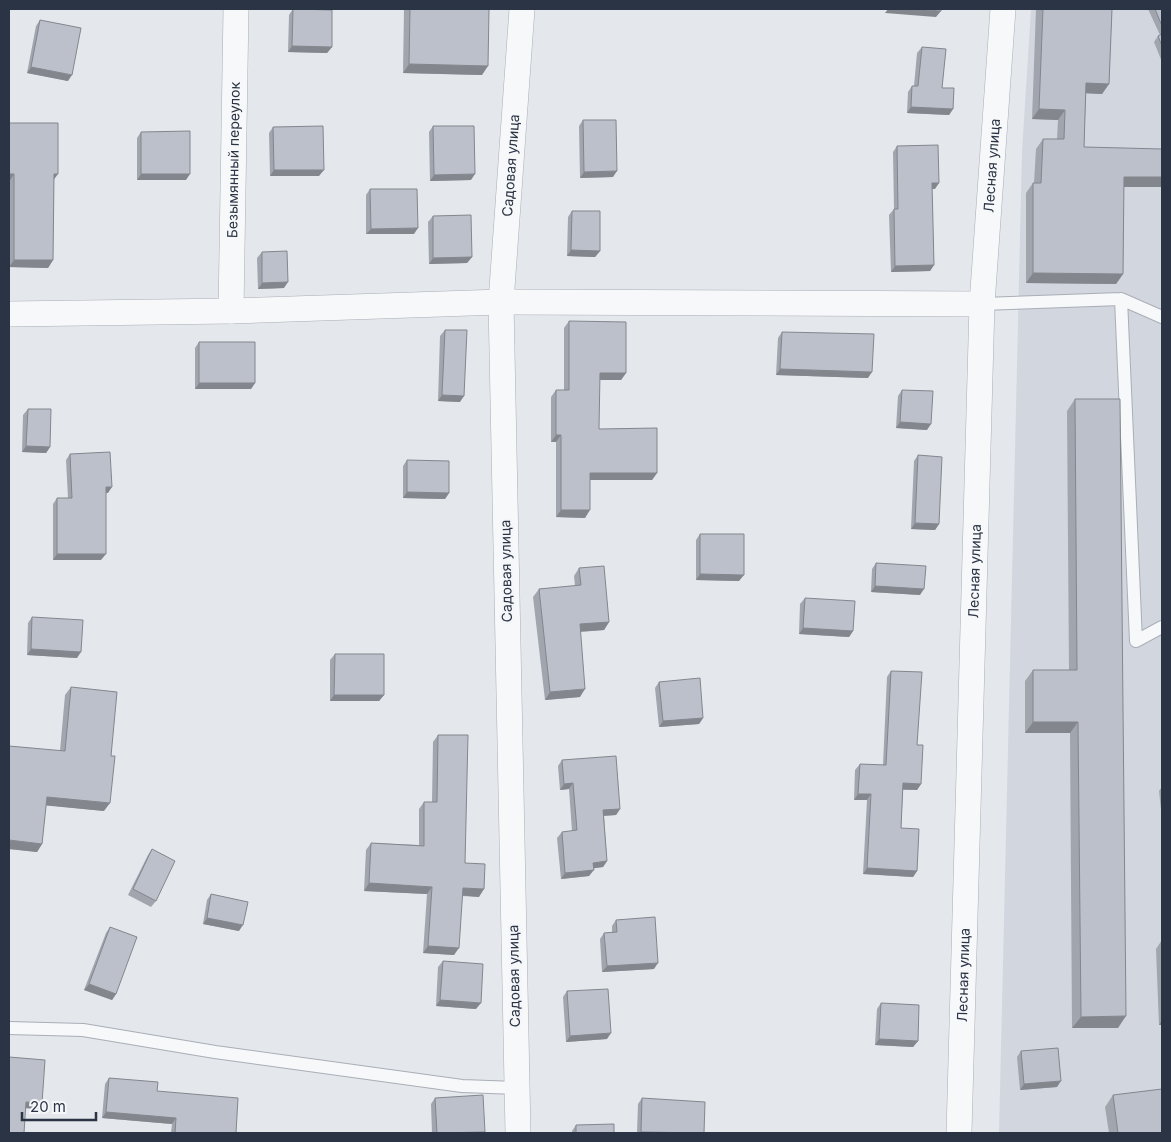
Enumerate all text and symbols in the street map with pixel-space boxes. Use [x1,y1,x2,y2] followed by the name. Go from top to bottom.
[223,81,243,238] street label: Безымянный переулок
[498,114,522,217] street label: Садовая улица
[980,118,1003,213] street label: Лесная улица
[496,520,515,622] street label: Садовая улица
[964,524,984,619] street label: Лесная улица
[504,925,523,1027] street label: Садовая улица
[953,928,973,1022] street label: Лесная улица
[22,1090,96,1122] scale bar
[30,1097,66,1116] text: 20 m

